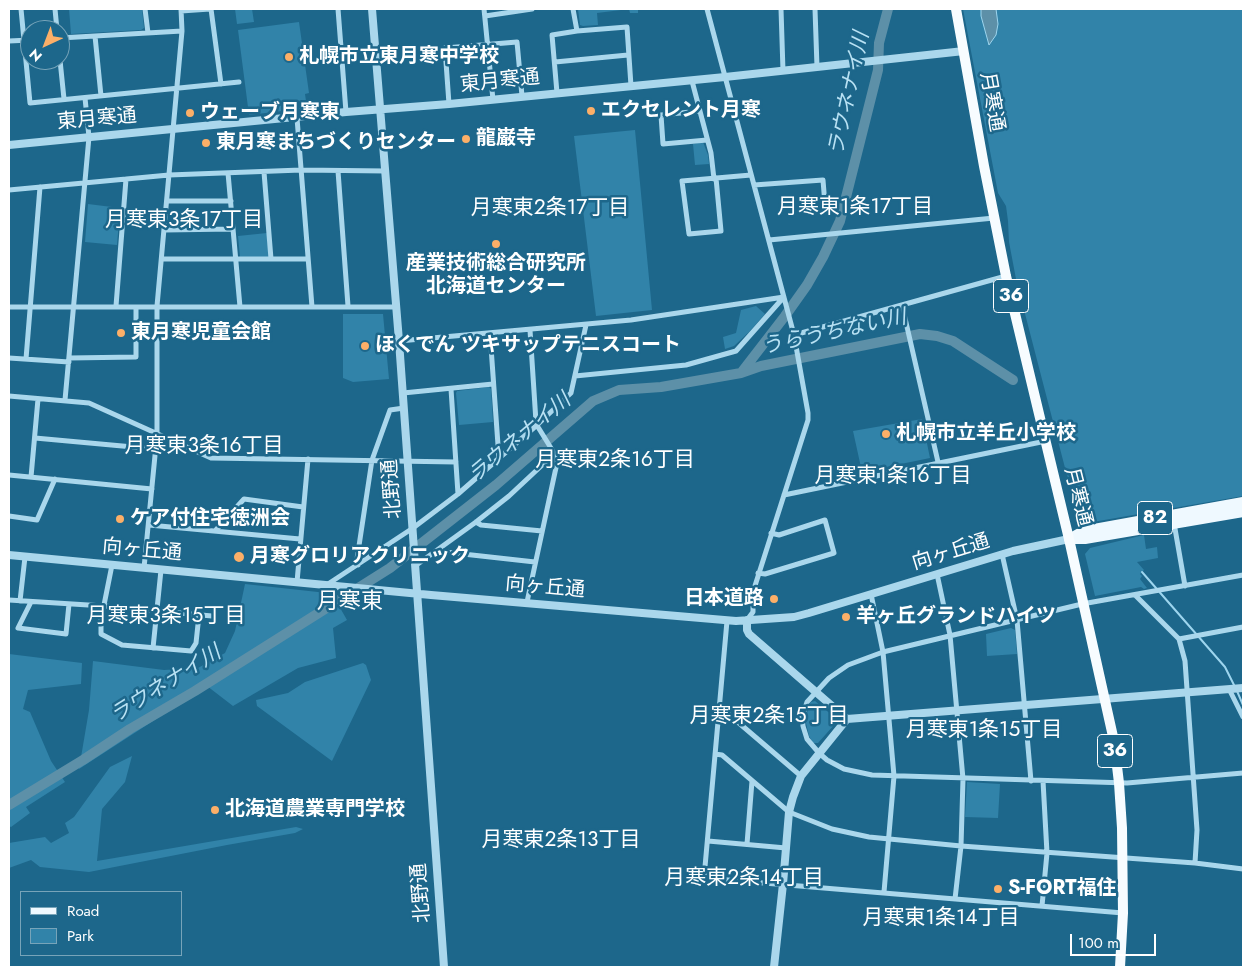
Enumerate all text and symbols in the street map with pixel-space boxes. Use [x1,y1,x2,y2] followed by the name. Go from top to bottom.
[20,20,70,70] north arrow
[825,30,875,158] water label: ラウネナイ川
[25,44,46,66] text: N
[299,45,499,69] place label: 札幌市立東月寒中学校
[283,51,295,63] marker: 札幌市立東月寒中学校
[459,66,541,98] street label: 東月寒通
[974,70,1008,134] street label: 月寒通
[601,99,761,123] place label: エクセレント月寒
[200,101,340,125] place label: ウェーブ月寒東
[56,105,138,135] street label: 東月寒通
[585,105,597,117] marker: エクセレント月寒
[184,107,196,119] marker: ウェーブ月寒東
[476,127,536,151] place label: 龍巌寺
[216,131,456,155] place label: 東月寒まちづくりセンター
[460,133,472,145] marker: 龍巌寺
[200,137,212,149] marker: 東月寒まちづくりセンター
[777,195,933,221] district label: 月寒東1条17丁目
[471,196,629,222] district label: 月寒東2条17丁目
[105,208,263,234] district label: 月寒東3条17丁目
[490,238,502,250] marker: 産業技術総合研究所 北海道センター
[406,252,586,299] place label: 産業技術総合研究所 北海道センター
[994,280,1028,312] road number: 36
[759,305,909,361] water label: うらうちない川
[131,321,271,345] place label: 東月寒児童会館
[115,327,127,339] marker: 東月寒児童会館
[375,334,681,358] place label: ほくでん ツキサップテニスコート
[359,340,371,352] marker: ほくでん ツキサップテニスコート
[464,389,576,489] water label: ラウネナイ川
[896,422,1076,446] place label: 札幌市立羊丘小学校
[880,428,892,440] marker: 札幌市立羊丘小学校
[124,434,284,460] district label: 月寒東3条16丁目
[535,448,695,474] district label: 月寒東2条16丁目
[379,458,407,520] street label: 北野通
[815,464,971,490] district label: 月寒東1条16丁目
[1058,465,1096,529] street label: 月寒通
[1138,502,1172,534] road number: 82
[130,507,290,531] place label: ケア付住宅徳洲会
[114,513,126,525] marker: ケア付住宅徳洲会
[909,530,993,576] street label: 向ヶ丘通
[101,536,183,566] street label: 向ヶ丘通
[250,545,470,569] place label: 月寒グロリアクリニック
[232,550,246,564] marker: 月寒グロリアクリニック
[504,573,586,603] street label: 向ヶ丘通
[684,587,764,611] place label: 日本道路
[317,590,383,616] district label: 月寒東
[768,593,780,605] marker: 日本道路
[87,604,245,630] district label: 月寒東3条15丁目
[856,605,1056,629] place label: 羊ヶ丘グランドハイツ
[840,611,852,623] marker: 羊ヶ丘グランドハイツ
[106,641,226,729] water label: ラウネナイ川
[689,704,849,730] district label: 月寒東2条15丁目
[906,718,1062,744] district label: 月寒東1条15丁目
[1098,734,1132,768] road number: 36
[225,798,405,822] place label: 北海道農業専門学校
[209,804,221,816] marker: 北海道農業専門学校
[482,828,640,854] district label: 月寒東2条13丁目
[408,862,436,924] street label: 北野通
[664,866,824,892] district label: 月寒東2条14丁目
[1008,877,1117,901] place label: S-FORT福住
[992,883,1004,895] marker: S-FORT福住
[20,891,182,956] legend
[67,900,99,922] text: Road
[862,906,1020,932] district label: 月寒東1条14丁目
[1072,924,1158,956] scale bar
[67,925,94,947] text: Park
[1078,932,1119,954] text: 100 m

